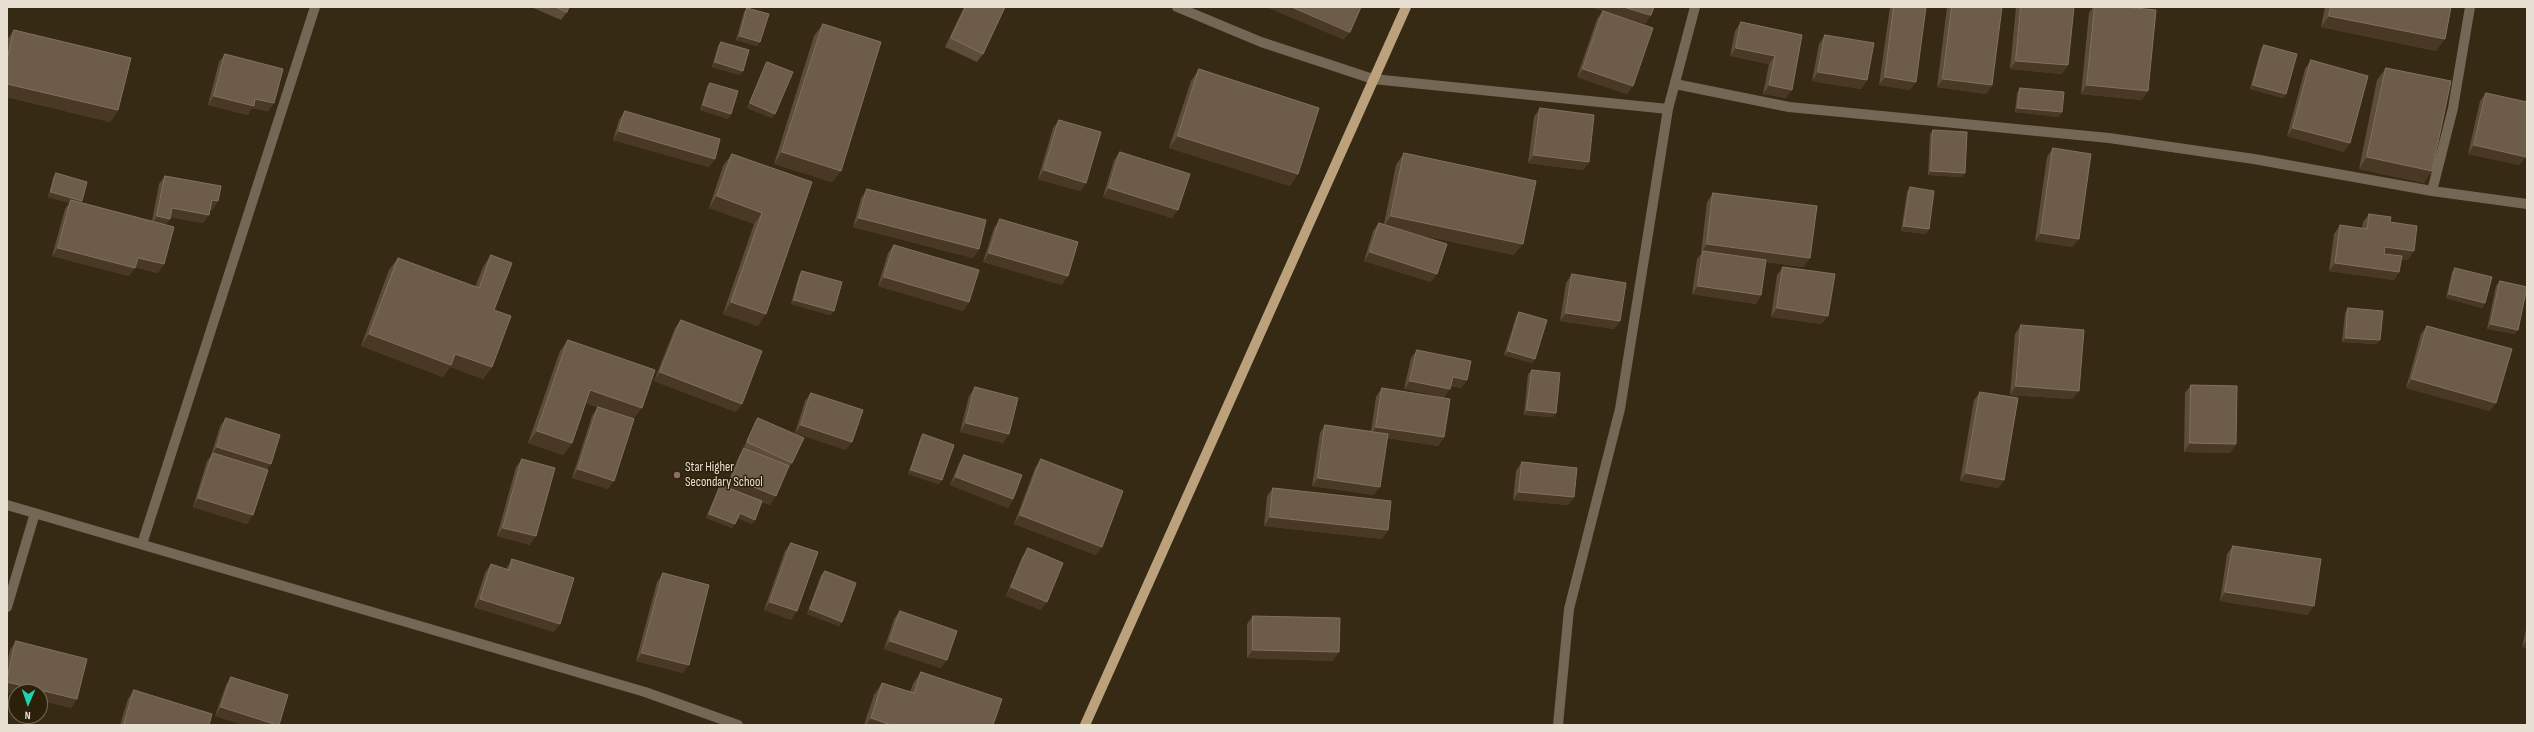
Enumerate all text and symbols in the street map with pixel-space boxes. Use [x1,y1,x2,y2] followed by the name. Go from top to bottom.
[685,460,763,491] place label: Star Higher Secondary School
[672,470,682,480] marker: Star Higher Secondary School
[8,684,48,724] north arrow
[24,709,31,722] text: N

